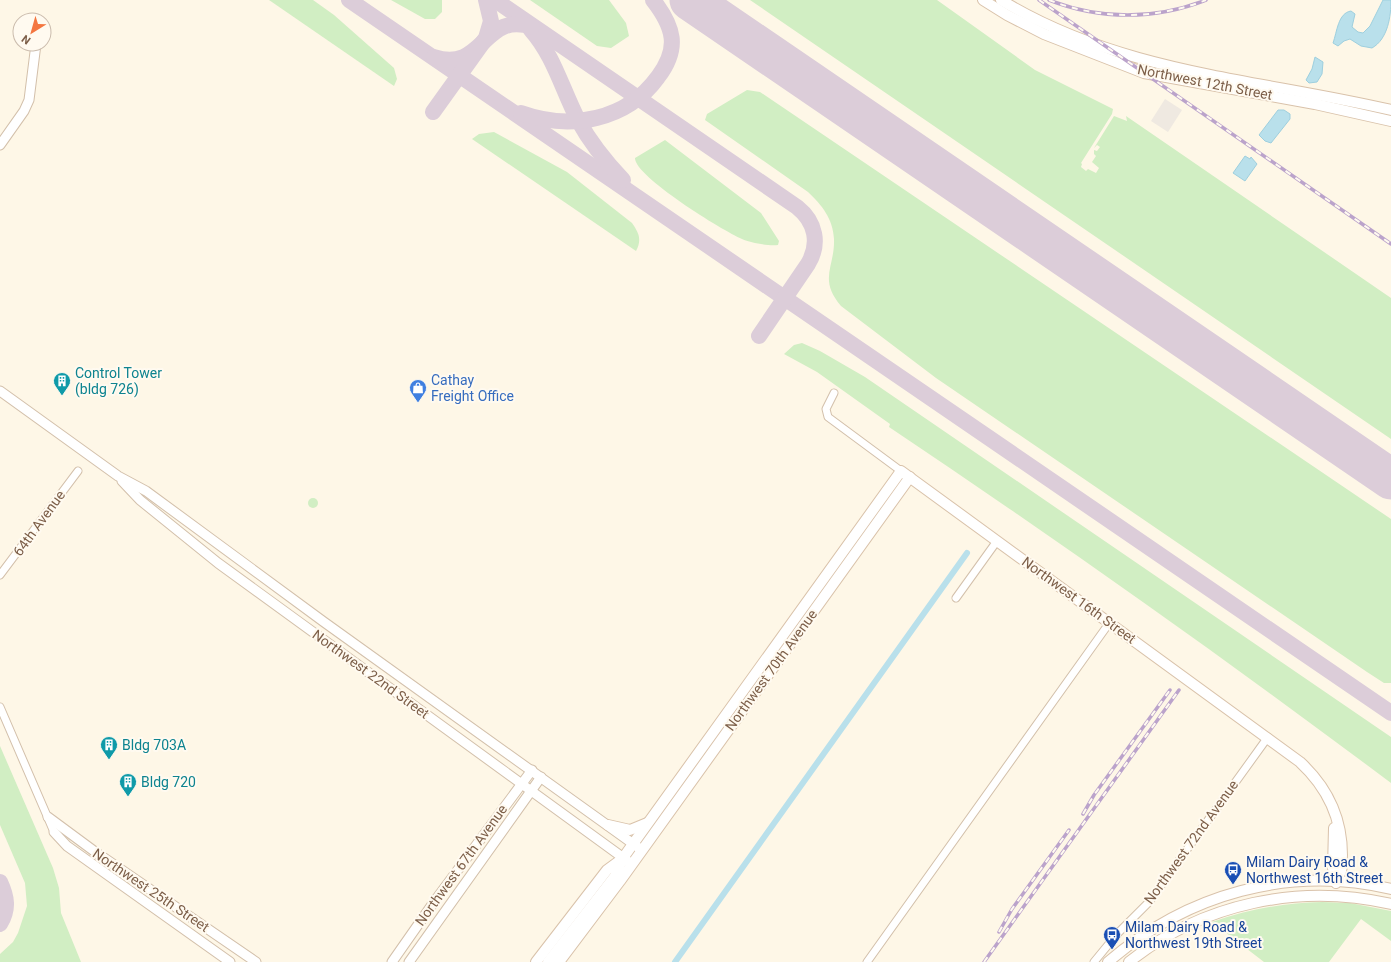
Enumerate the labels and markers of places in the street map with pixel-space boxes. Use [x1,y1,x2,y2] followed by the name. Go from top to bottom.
[75,365,162,398] place label: Control Tower (bldg 726)
[52,371,72,396] building icon: Control Tower (bldg 726)
[431,372,514,404] place label: Cathay Freight Office
[408,378,428,403] shop icon: Cathay Freight Office
[99,735,119,760] building icon: Bldg 703A
[122,737,186,753] place label: Bldg 703A
[118,772,138,797] building icon: Bldg 720
[141,774,196,790] place label: Bldg 720
[1246,854,1383,886] place label: Milam Dairy Road & Northwest 16th Street
[1223,860,1243,885] bus stop icon: Milam Dairy Road & Northwest 16th Street
[1125,919,1262,951] place label: Milam Dairy Road & Northwest 19th Street
[1102,925,1122,950] bus stop icon: Milam Dairy Road & Northwest 19th Street

